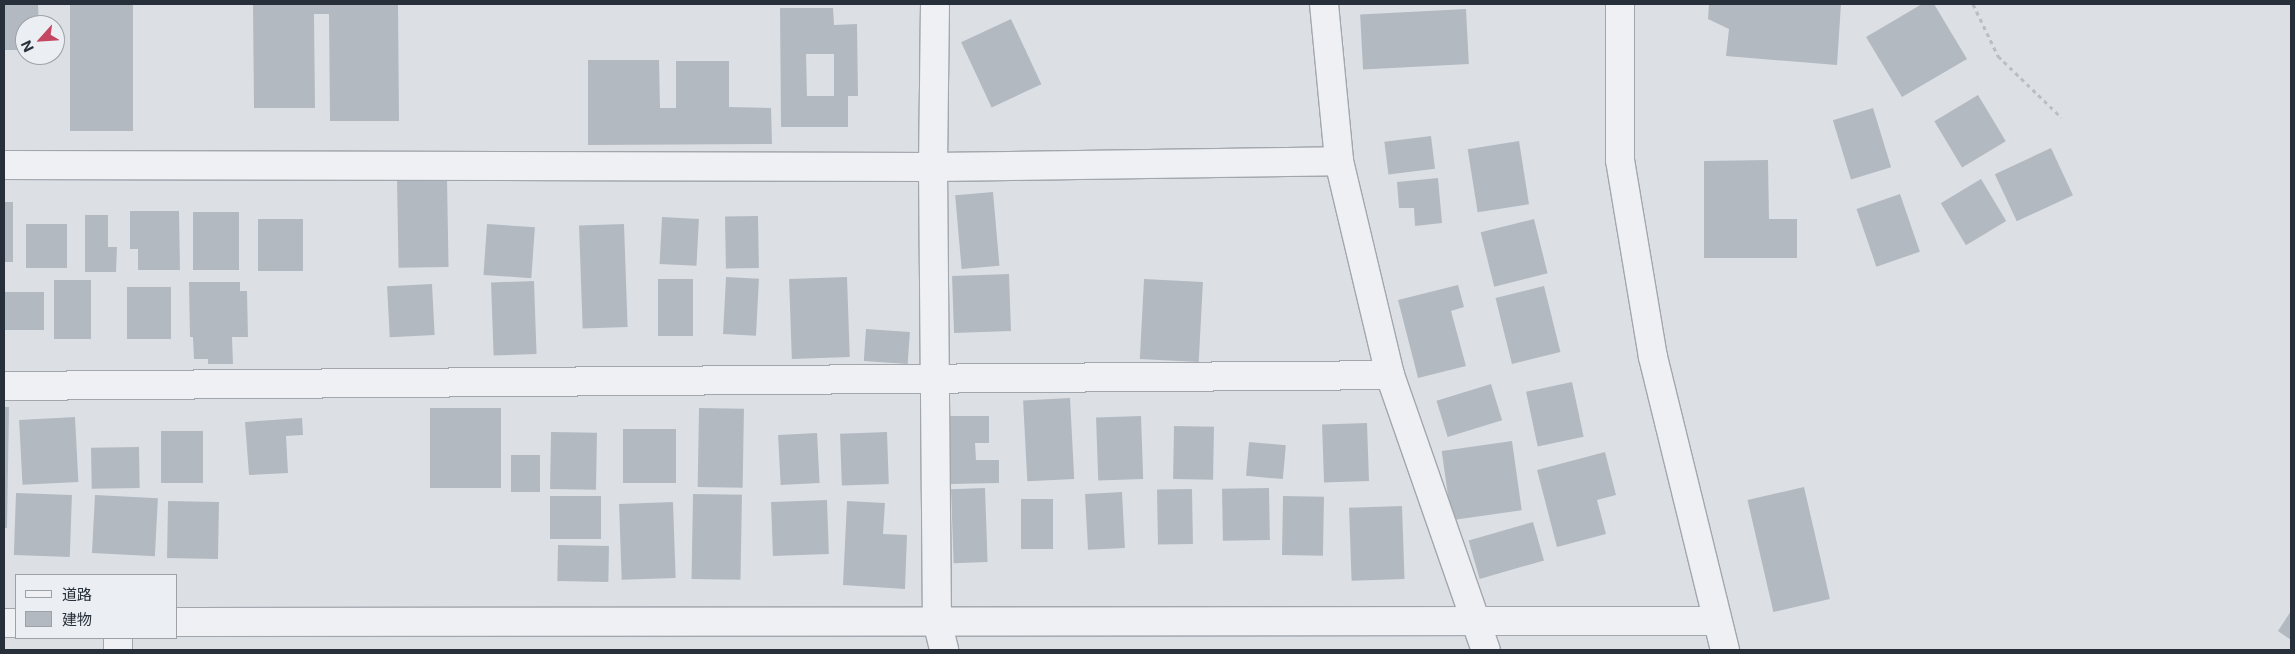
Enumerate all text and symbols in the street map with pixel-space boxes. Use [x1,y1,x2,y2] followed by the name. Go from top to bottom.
[15,15,65,65] north arrow
[17,38,37,55] text: N
[15,574,178,639] legend
[62,585,92,604] text: 道路
[62,610,92,629] text: 建物

